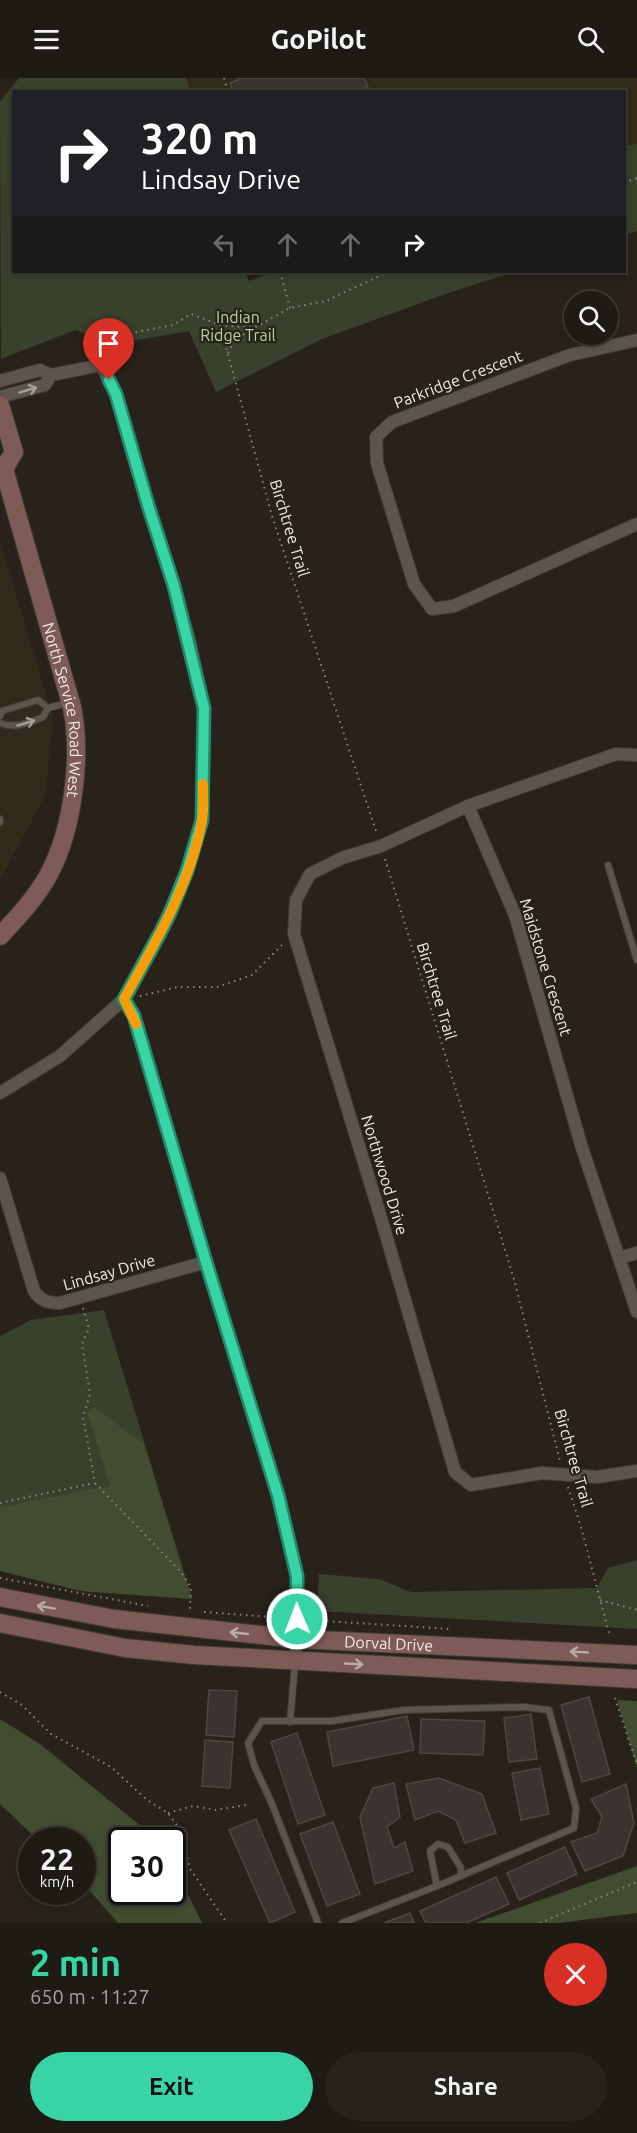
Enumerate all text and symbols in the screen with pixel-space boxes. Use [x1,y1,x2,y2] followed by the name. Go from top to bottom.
[30,23,63,56] icon: menu
[574,23,607,56] icon: search
[271,24,366,54] text: GoPilot
[42,114,120,192] icon: right
[141,115,258,162] text: 320 m
[141,164,301,194] text: Lindsay Drive
[208,228,241,261] icon: left
[271,228,304,261] icon: ahead
[334,228,367,261] icon: ahead
[397,228,430,261] icon: right
[564,291,618,345] map controls
[564,291,618,345] button: search
[200,308,276,344] park label: Indian Ridge Trail
[83,318,134,380] pin
[92,327,125,360] icon: arrive
[391,346,525,412] street label: Parkridge Crescent
[18,383,37,395] one-way arrow
[267,477,313,579] street label: Birchtree Trail
[39,620,85,800] street label: North Service Road West
[16,716,35,727] one-way arrow
[517,896,576,1039] street label: Maidstone Crescent
[414,940,460,1042] street label: Birchtree Trail
[358,1113,412,1237] street label: Northwood Drive
[61,1250,157,1294] street label: Lindsay Drive
[551,1407,597,1509] street label: Birchtree Trail
[265,1587,329,1651] position arrow
[36,1601,56,1612] one-way arrow
[229,1627,249,1638] one-way arrow
[344,1632,434,1654] street label: Dorval Drive
[569,1647,589,1658] one-way arrow
[344,1658,363,1669] one-way arrow
[108,1827,186,1905] speed limit sign: 30
[40,1842,74,1876] text: 22
[40,1873,74,1890] text: km/h
[30,1942,121,1983] text: 2 min
[544,1943,607,2006] button: close
[30,1985,150,2008] text: 650 m · 11:27
[30,2052,313,2121] button: Exit
[325,2052,607,2121] button: Share

